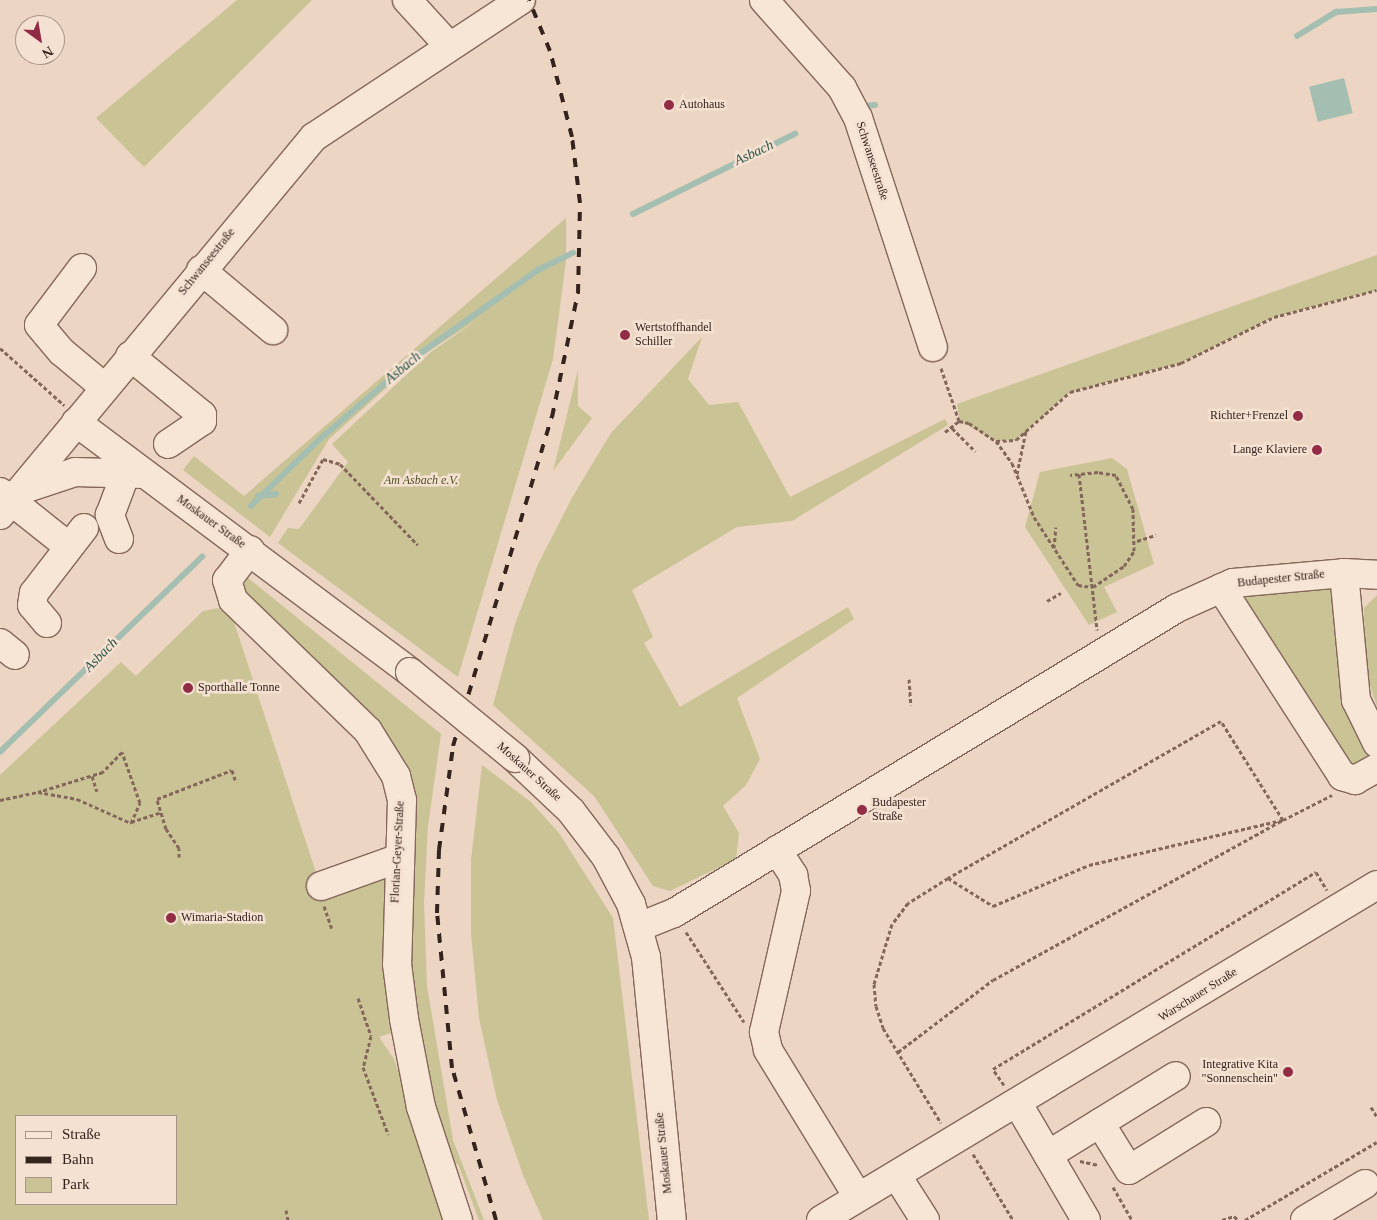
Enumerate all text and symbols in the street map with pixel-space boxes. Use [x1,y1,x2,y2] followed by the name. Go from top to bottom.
[15,15,65,65] north arrow
[39,43,56,61] text: N
[679,98,725,112] place label: Autohaus
[663,99,675,111] marker: Autohaus
[852,120,892,202] street label: Schwanseestraße
[732,137,776,169] water label: Asbach
[176,226,238,298] street label: Schwanseestraße
[635,321,712,349] place label: Wertstoffhandel Schiller
[619,329,631,341] marker: Wertstoffhandel Schiller
[382,348,424,388] water label: Asbach
[1210,409,1288,423] place label: Richter+Frenzel
[1292,410,1304,422] marker: Richter+Frenzel
[1233,443,1307,457] place label: Lange Klaviere
[1311,444,1323,456] marker: Lange Klaviere
[384,474,458,488] park label: Am Asbach e.V.
[174,492,248,552] street label: Moskauer Straße
[1237,567,1325,591] street label: Budapester Straße
[81,634,121,676] water label: Asbach
[198,681,280,695] place label: Sporthalle Tonne
[182,682,194,694] marker: Sporthalle Tonne
[494,739,564,805] street label: Moskauer Straße
[872,796,926,824] place label: Budapester Straße
[388,800,408,904] street label: Florian-Geyer-Straße
[856,804,868,816] marker: Budapester Straße
[181,911,263,925] place label: Wimaria-Stadion
[165,912,177,924] marker: Wimaria-Stadion
[1156,965,1240,1025] street label: Warschauer Straße
[1202,1058,1278,1086] place label: Integrative Kita "Sonnenschein"
[1282,1066,1294,1078] marker: Integrative Kita "Sonnenschein"
[653,1112,675,1194] street label: Moskauer Straße
[15,1115,178,1205] legend
[62,1126,100,1142] text: Straße
[62,1151,94,1167] text: Bahn
[62,1176,90,1192] text: Park

